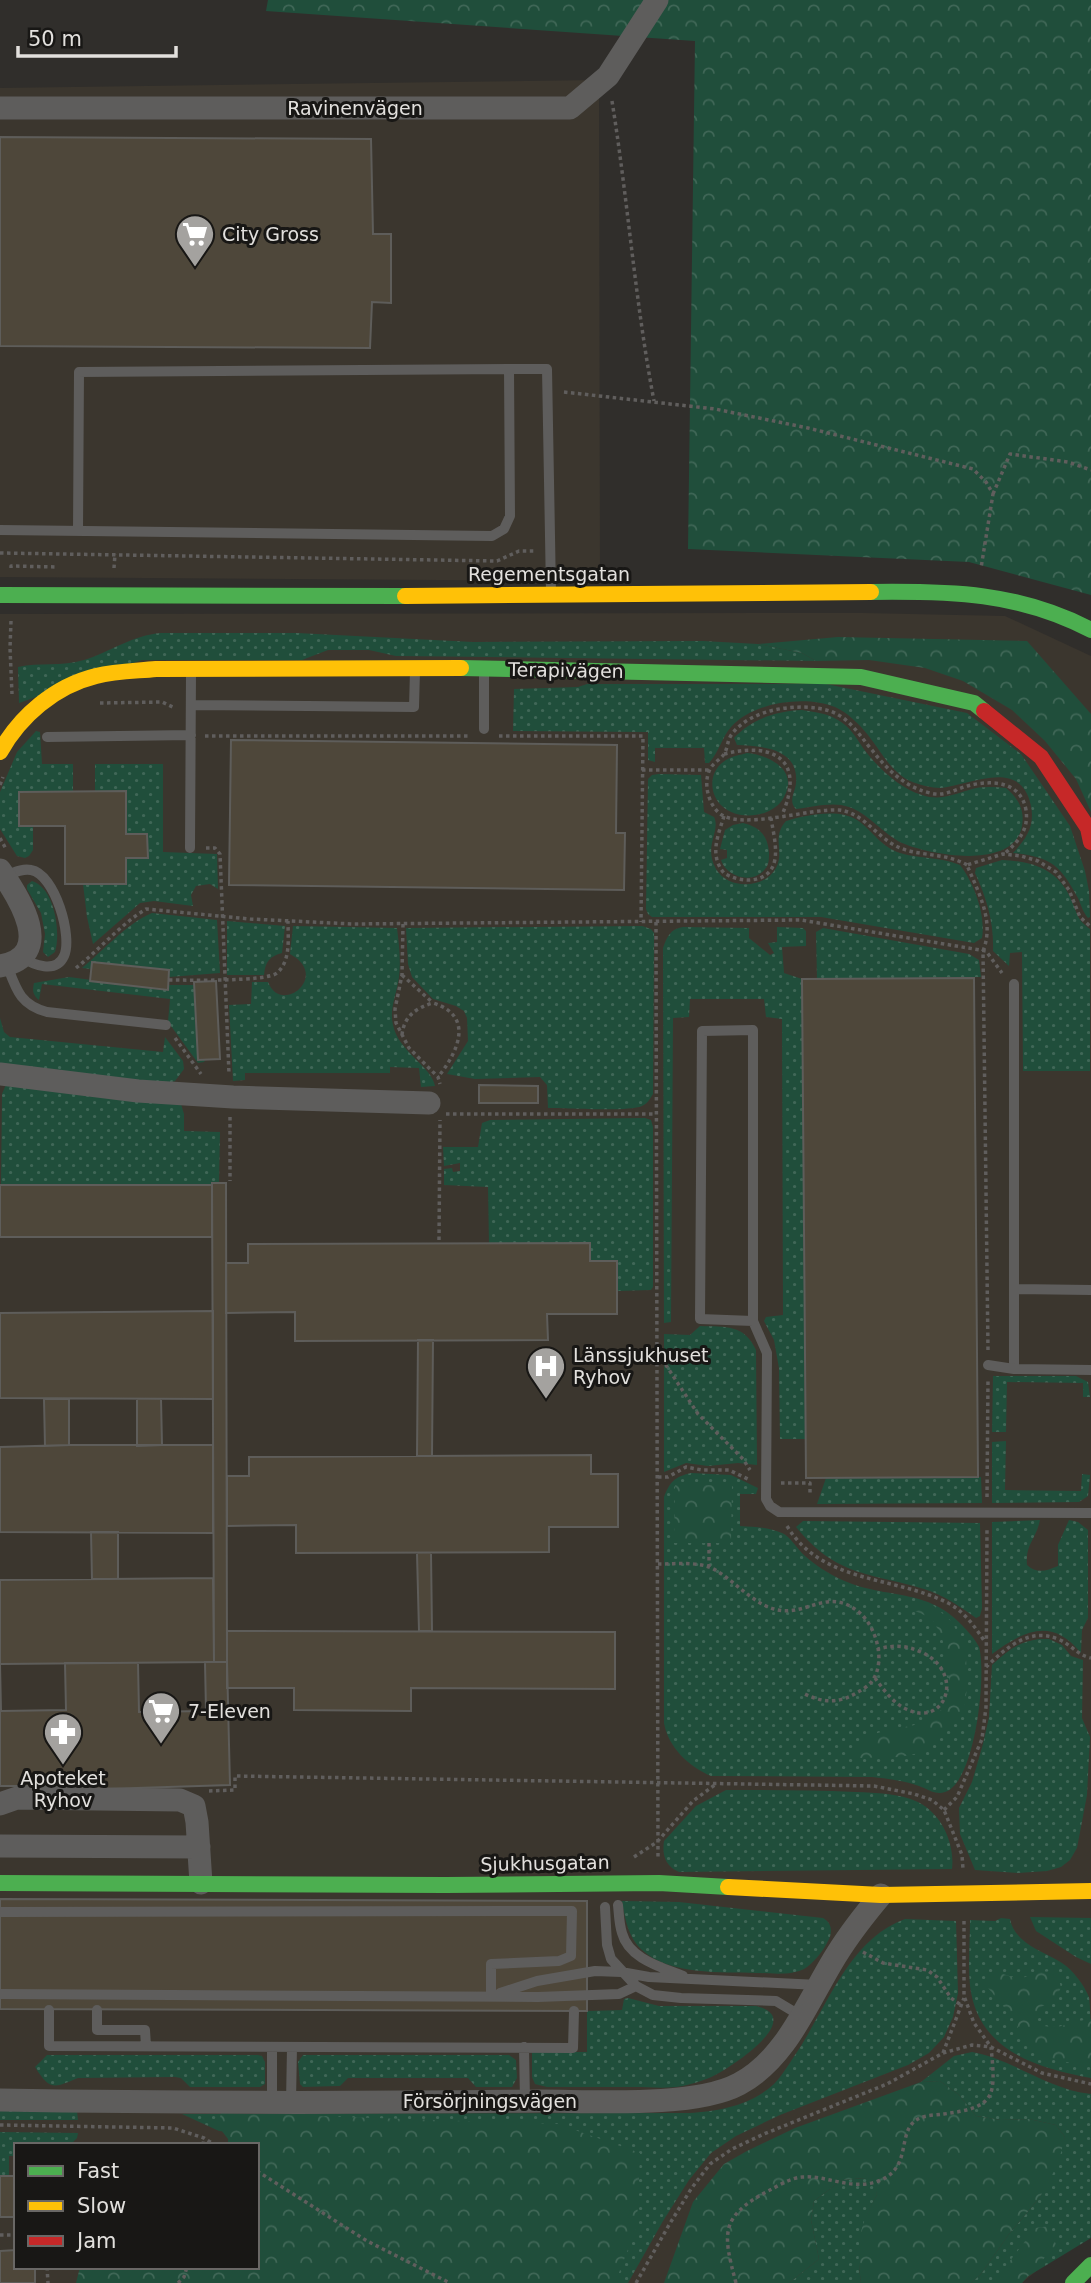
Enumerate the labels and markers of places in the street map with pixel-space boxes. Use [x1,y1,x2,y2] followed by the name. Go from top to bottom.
[174,213,216,268] supermarket icon: City Gross
[222,223,319,245] place label: City Gross
[573,1344,709,1388] place label: Länssjukhuset Ryhov
[525,1345,567,1400] hospital icon: Länssjukhuset Ryhov
[140,1690,182,1745] supermarket icon: 7-Eleven
[188,1700,271,1722] place label: 7-Eleven
[42,1711,84,1766] pharmacy icon: Apoteket Ryhov
[20,1767,106,1811] place label: Apoteket Ryhov

